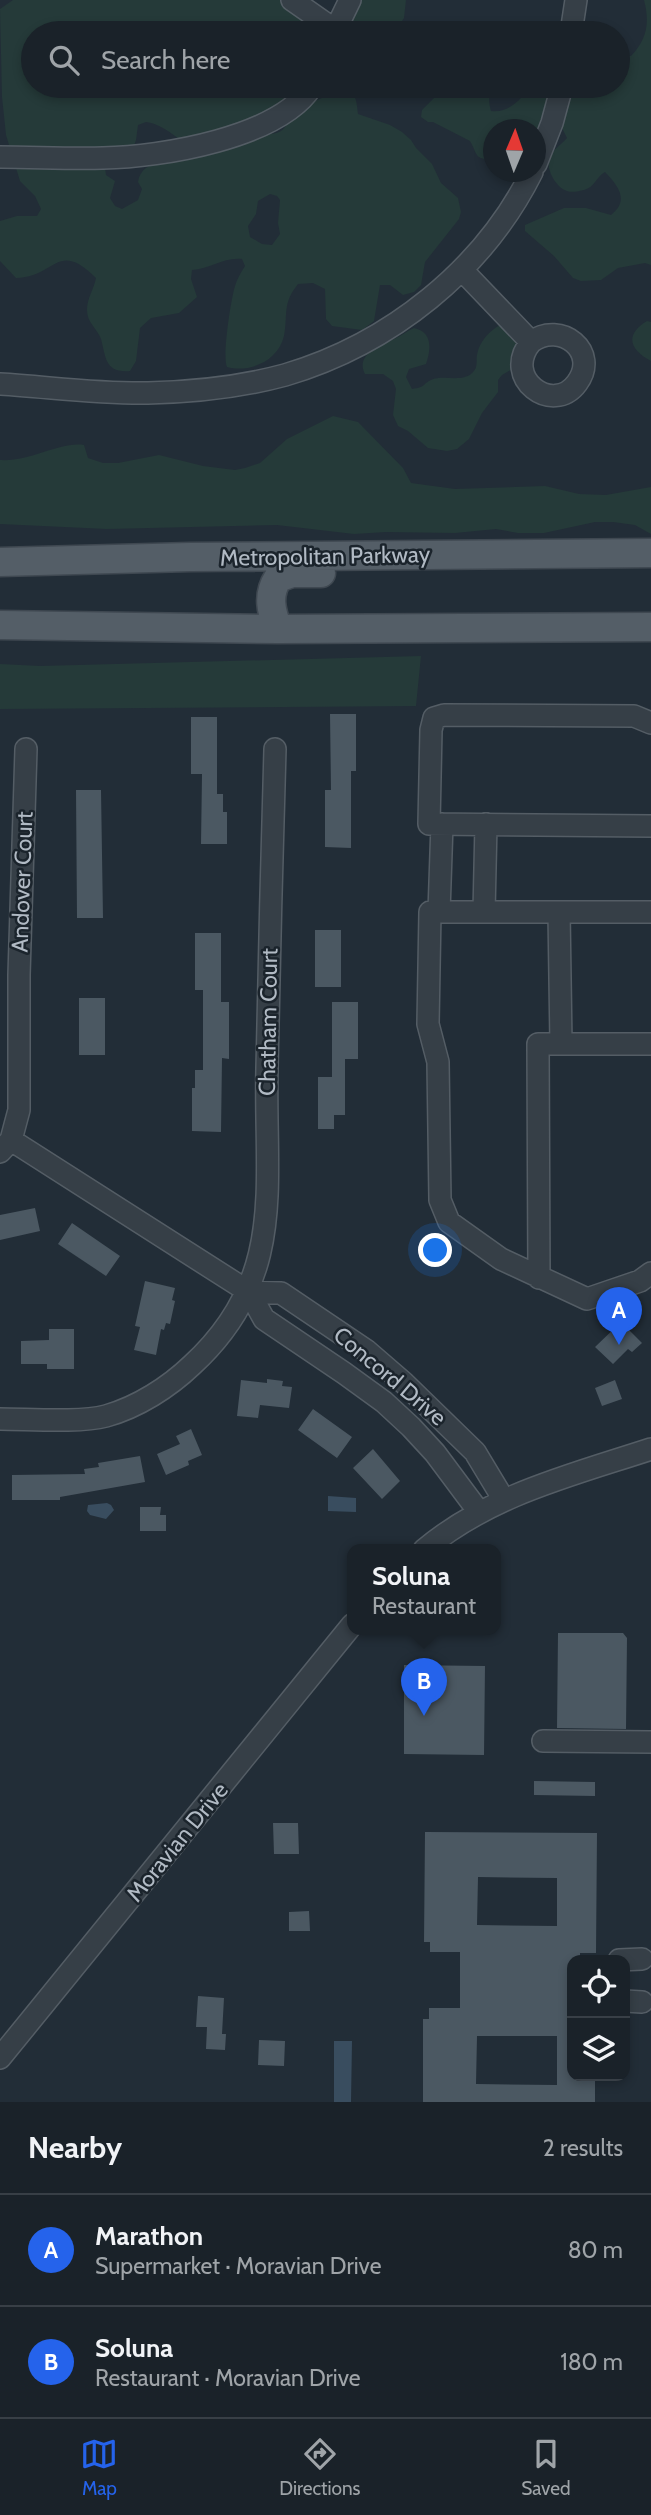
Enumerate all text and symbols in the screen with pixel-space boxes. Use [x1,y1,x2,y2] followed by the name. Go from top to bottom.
[21,21,630,98] search box
[45,41,83,79] icon: search
[101,44,230,76] text: Search here
[483,119,546,182] north arrow
[220,540,431,572] street label: Metropolitan Parkway
[6,811,38,953] street label: Andover Court
[253,948,283,1096] street label: Chatham Court
[418,1233,452,1267] your location
[596,1287,642,1345] pin: A
[328,1321,452,1431] street label: Concord Drive
[347,1544,501,1635] popup
[372,1560,450,1592] text: Soluna
[372,1592,476,1620] text: Restaurant
[401,1658,447,1716] pin: B
[120,1776,234,1907] street label: Moravian Drive
[567,1955,630,2081] map controls
[567,1955,630,2018] button: locate
[567,2018,630,2081] button: layers
[28,2129,122,2166] text: Nearby
[543,2134,623,2162] text: 2 results
[95,2220,203,2252] text: Marathon
[44,2236,58,2264] text: A
[568,2236,623,2264] text: 80 m
[95,2252,381,2280] text: Supermarket · Moravian Drive
[95,2332,173,2364] text: Soluna
[44,2348,58,2376] text: B
[560,2348,623,2376] text: 180 m
[95,2364,361,2392] text: Restaurant · Moravian Drive
[80,2435,118,2500] tab: Map
[279,2435,360,2500] tab: Directions
[521,2435,571,2500] tab: Saved

